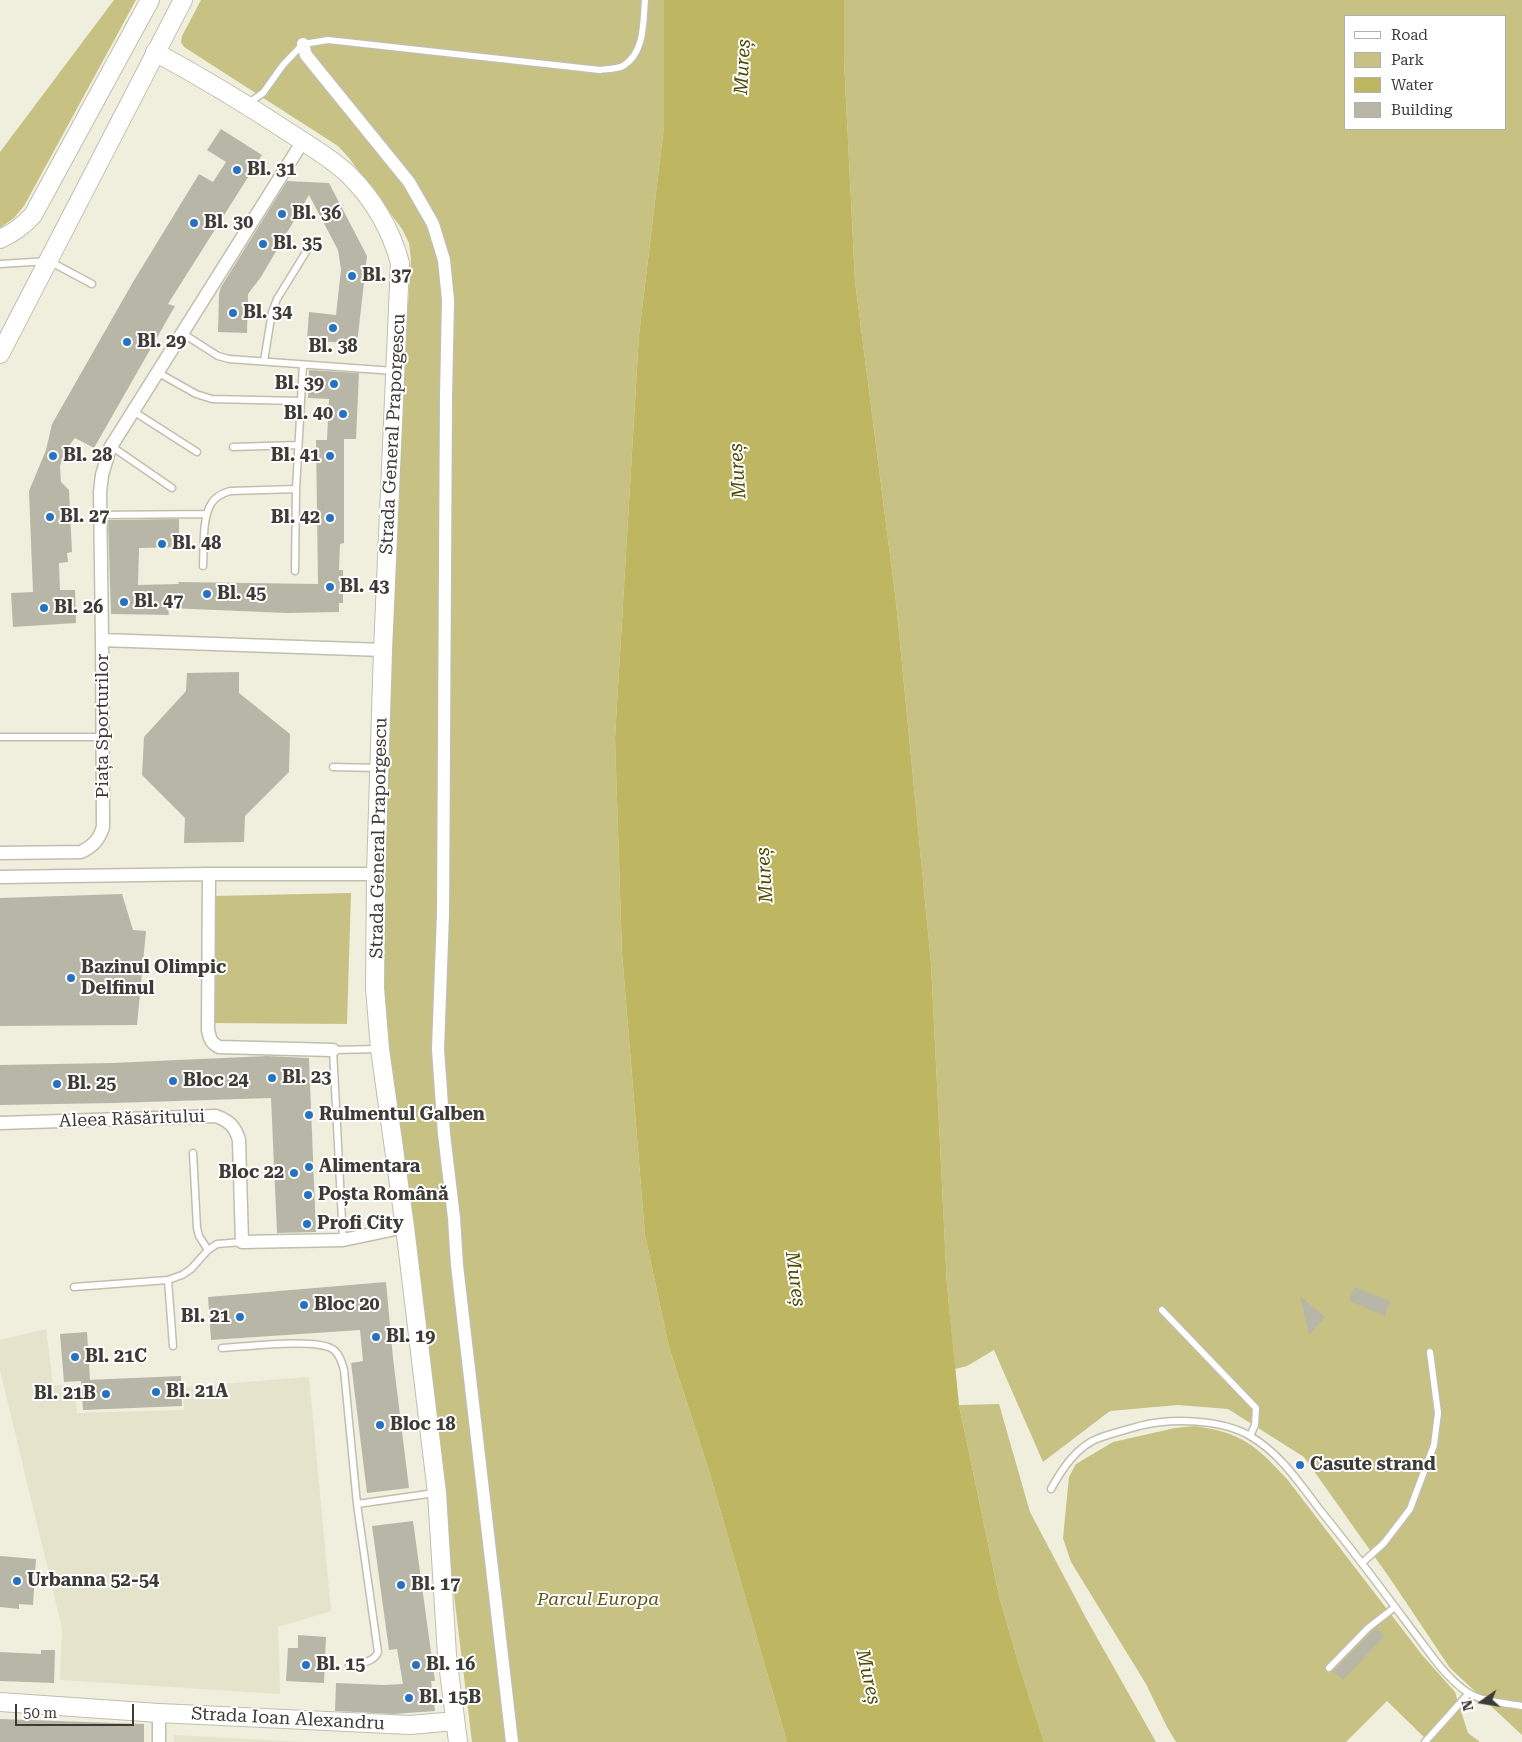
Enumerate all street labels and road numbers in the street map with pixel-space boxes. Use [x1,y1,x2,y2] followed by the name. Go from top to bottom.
[376,313,410,555] street label: Strada General Praporgescu
[92,654,114,798] street label: Piața Sporturilor
[366,717,392,959] street label: Strada General Praporgescu
[58,1106,206,1132] street label: Aleea Răsăritului
[191,1703,385,1735] street label: Strada Ioan Alexandru

